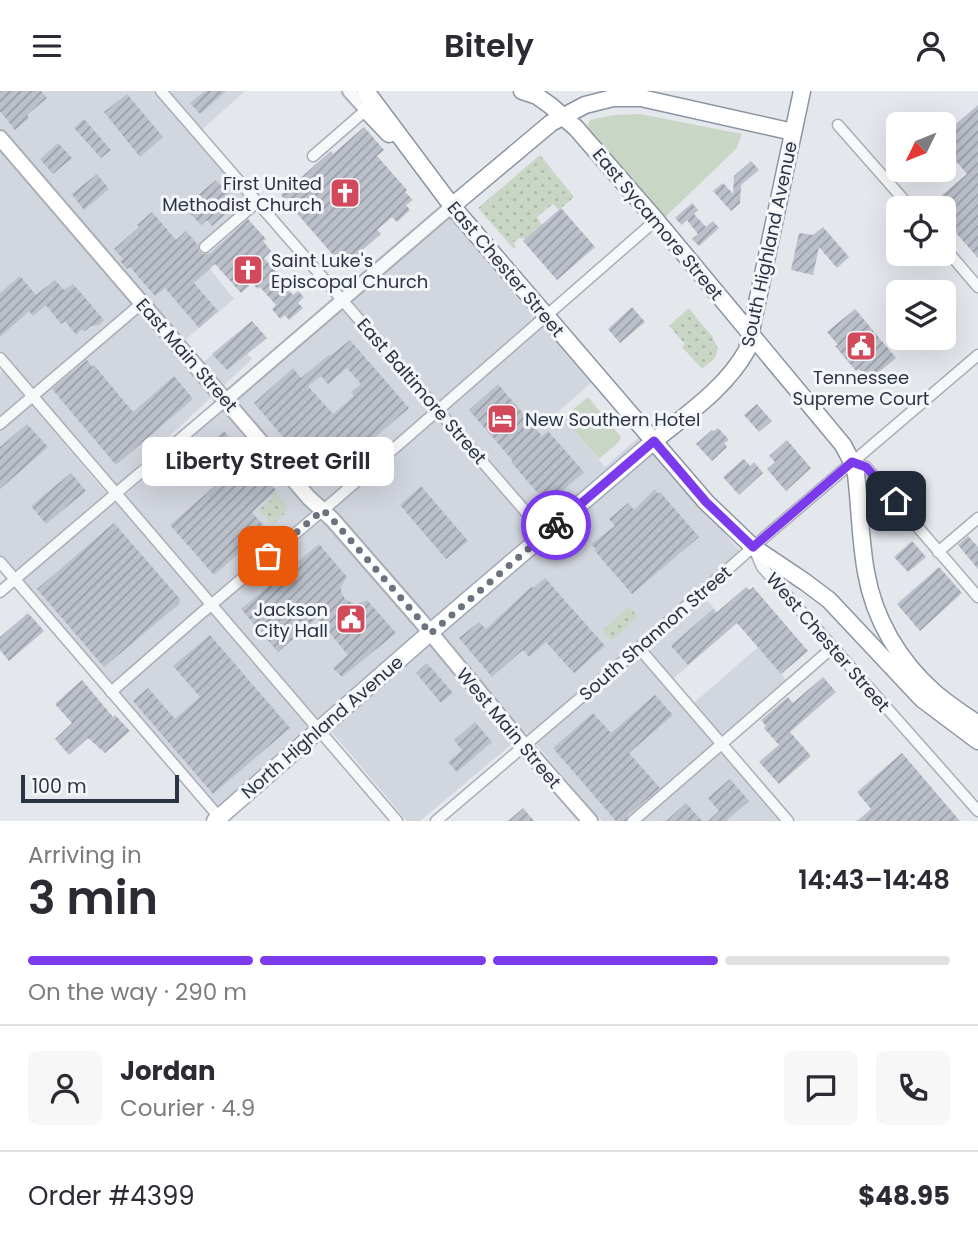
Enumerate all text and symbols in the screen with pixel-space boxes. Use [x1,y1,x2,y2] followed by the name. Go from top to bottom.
[444,23,534,68] text: Bitely
[28,27,66,65] icon: menu
[912,27,950,65] icon: person
[886,112,956,182] north arrow
[886,112,956,350] map controls
[735,139,803,349] street label: South Highland Avenue
[587,143,729,305] street label: East Sycamore Street
[162,171,322,217] place label: First United Methodist Church
[328,176,362,210] church icon: First United Methodist Church
[442,196,570,342] street label: East Chester Street
[886,196,956,266] button: locate
[271,248,428,294] place label: Saint Luke's Episcopal Church
[231,253,265,287] church icon: Saint Luke's Episcopal Church
[886,280,956,350] button: layers
[131,293,243,417] street label: East Main Street
[351,313,493,469] street label: East Baltimore Street
[844,329,878,363] public building icon: Tennessee Supreme Court
[793,365,929,411] place label: Tennessee Supreme Court
[485,402,519,436] hotel icon: New Southern Hotel
[525,407,700,432] place label: New Southern Hotel
[142,437,394,486] callout: Liberty Street Grill
[165,445,371,477] text: Liberty Street Grill
[866,471,926,531] pin
[877,482,915,520] icon: home
[521,490,591,560] courier
[537,506,575,544] icon: bike
[238,526,298,586] pin
[249,537,287,575] icon: bag
[573,560,737,706] street label: South Shannon Street
[760,567,896,717] street label: West Chester Street
[254,597,328,643] place label: Jackson City Hall
[334,602,368,636] public building icon: Jackson City Hall
[236,650,408,804] street label: North Highland Avenue
[451,662,567,794] street label: West Main Street
[21,772,178,804] scale bar
[32,773,87,800] text: 100 m
[28,839,142,871] text: Arriving in
[798,862,950,898] text: 14:43–14:48
[28,866,158,930] text: 3 min
[28,976,247,1008] text: On the way · 290 m
[28,1051,102,1125] button: person
[784,1051,858,1125] button: chat
[876,1051,950,1125] button: phone
[120,1053,216,1089] text: Jordan
[120,1092,255,1124] text: Courier · 4.9
[28,1178,195,1214] text: Order #4399
[858,1178,950,1214] text: $48.95

